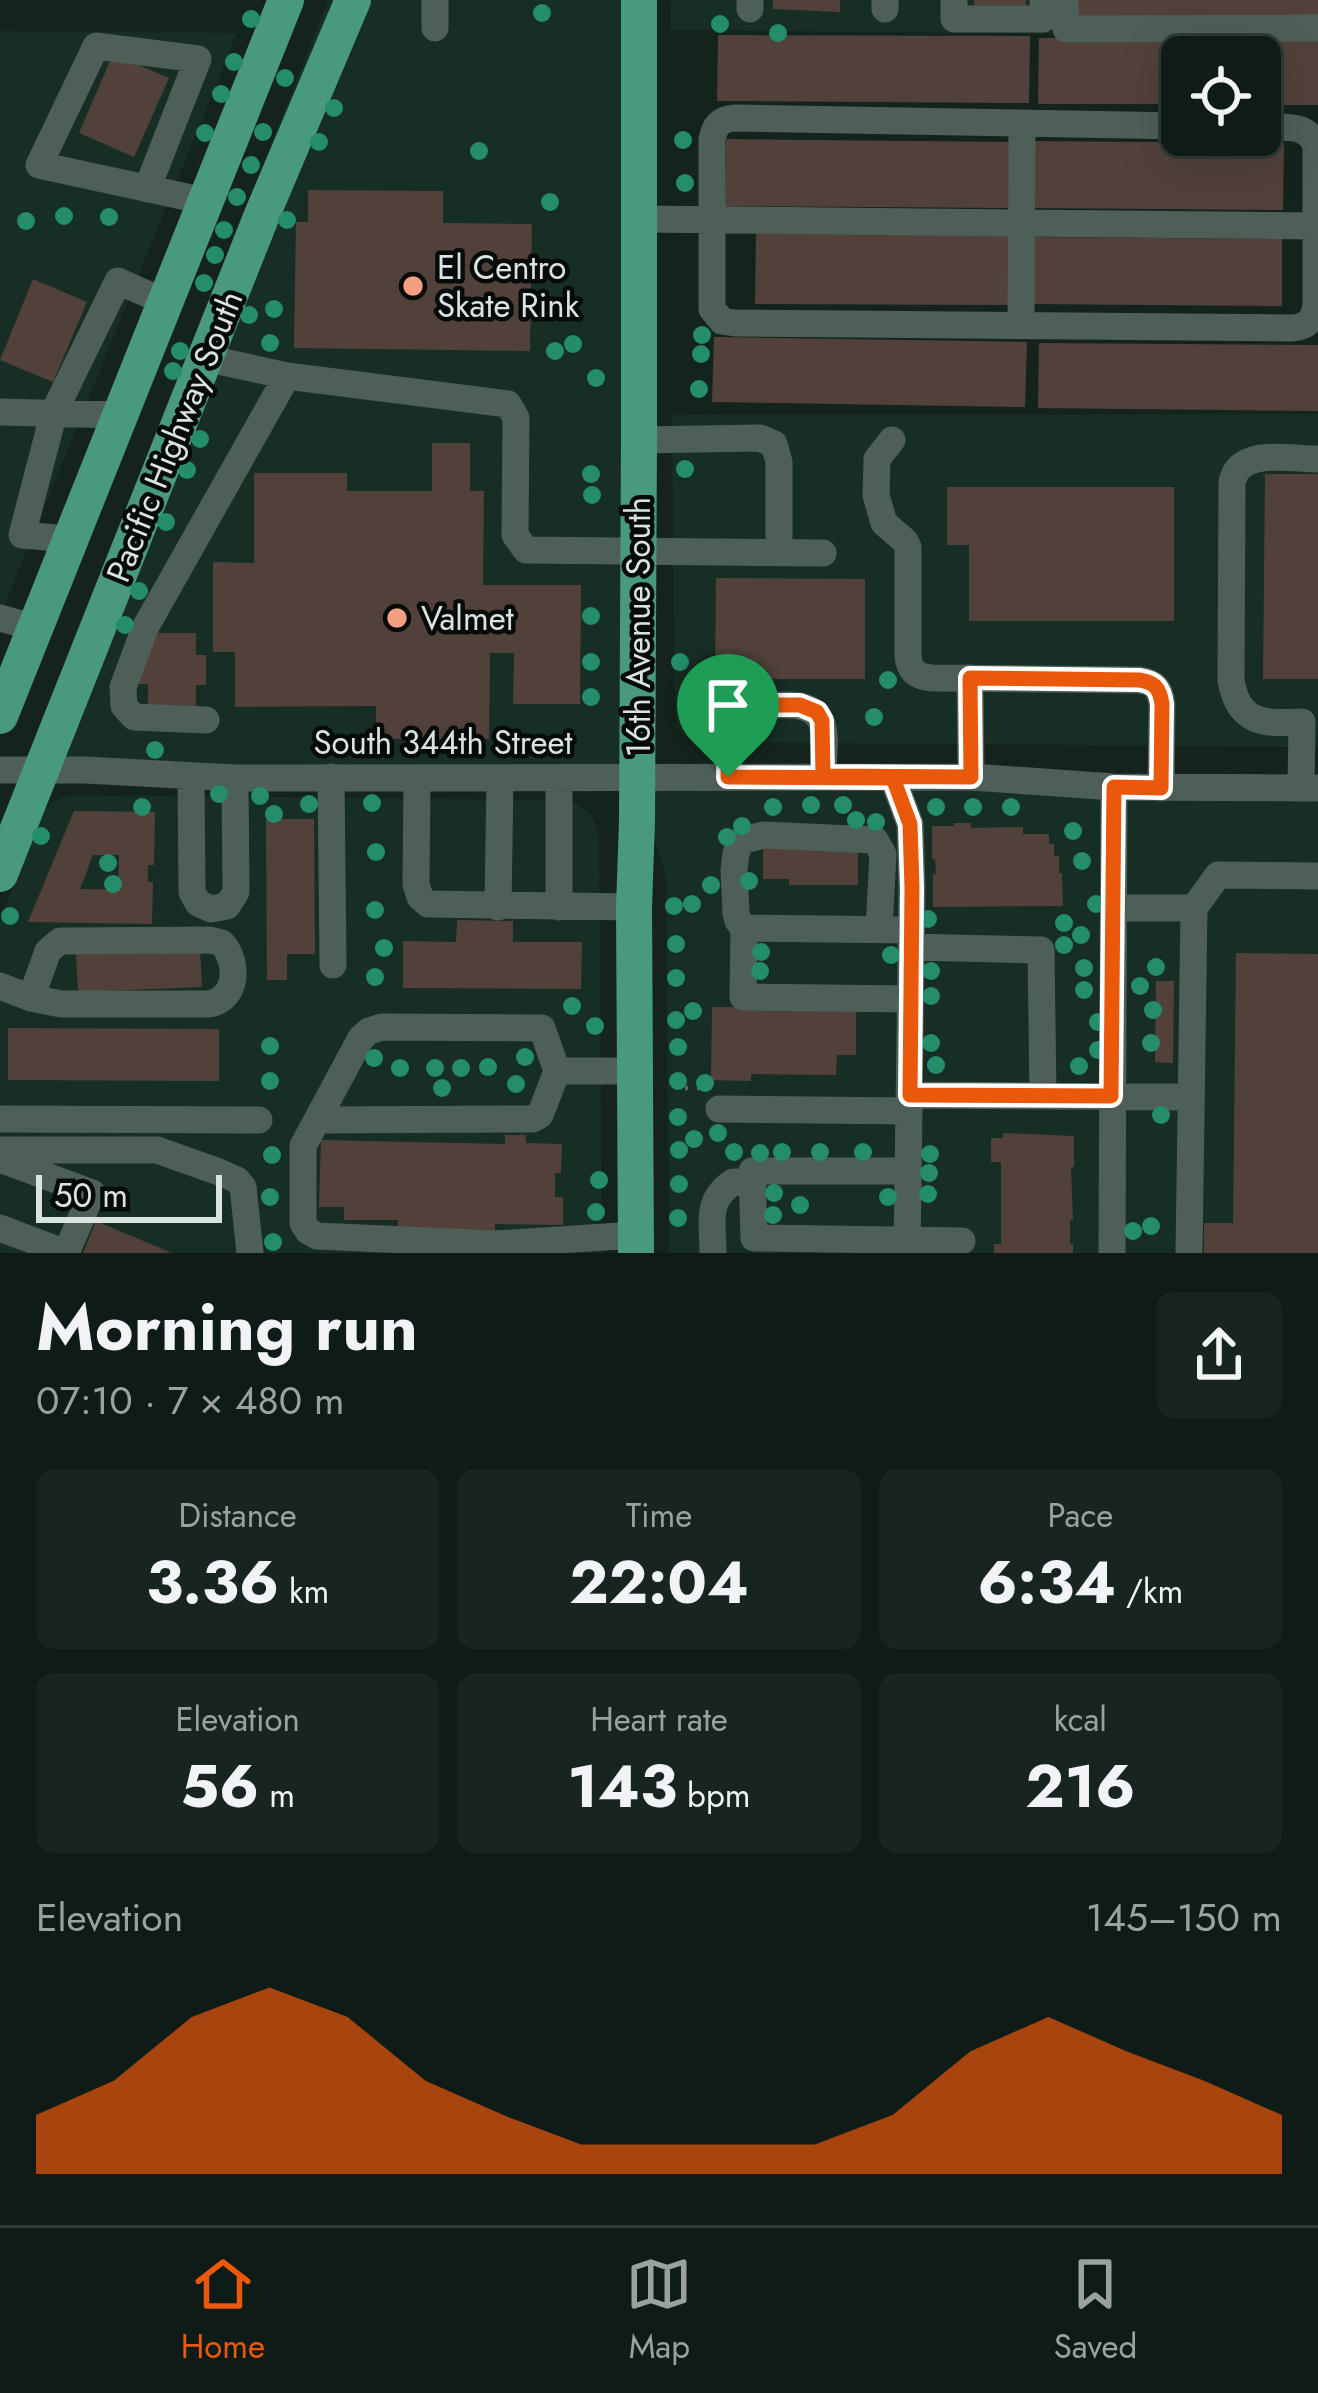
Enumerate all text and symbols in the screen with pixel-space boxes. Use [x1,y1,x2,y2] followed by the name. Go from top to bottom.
[1161,36,1281,156] map controls
[1161,36,1281,156] button: locate
[437,244,580,329] place label: El Centro Skate Rink
[400,273,426,299] marker: El Centro Skate Rink
[95,283,254,589] street label: Pacific Highway South
[615,497,662,757] street label: 16th Avenue South
[421,595,514,642] place label: Valmet
[384,605,410,631] marker: Valmet
[677,654,779,777] pin
[695,672,761,738] icon: arrive
[314,719,573,766] street label: South 344th Street
[36,1169,222,1222] scale bar
[54,1172,128,1219] text: 50 m
[36,1279,418,1375] text: Morning run
[1156,1292,1282,1418] button: share
[36,1372,344,1429] text: 07:10 · 7 × 480 m
[179,1492,297,1539] text: Distance
[626,1492,692,1539] text: Time
[1047,1492,1113,1539] text: Pace
[146,1539,279,1626] text: 3.36
[569,1539,749,1626] text: 22:04
[977,1539,1116,1626] text: 6:34
[279,1568,329,1615] text: km
[1116,1568,1183,1615] text: /km
[175,1696,300,1743] text: Elevation
[590,1696,728,1743] text: Heart rate
[1054,1696,1107,1743] text: kcal
[180,1743,259,1830] text: 56
[568,1743,677,1830] text: 143
[1025,1743,1135,1830] text: 216
[259,1772,295,1819] text: m
[677,1772,750,1819] text: bpm
[36,1889,183,1946] text: Elevation
[1086,1889,1282,1946] text: 145–150 m
[181,2251,265,2370] tab: Home
[626,2251,692,2370] tab: Map
[1054,2251,1137,2370] tab: Saved

